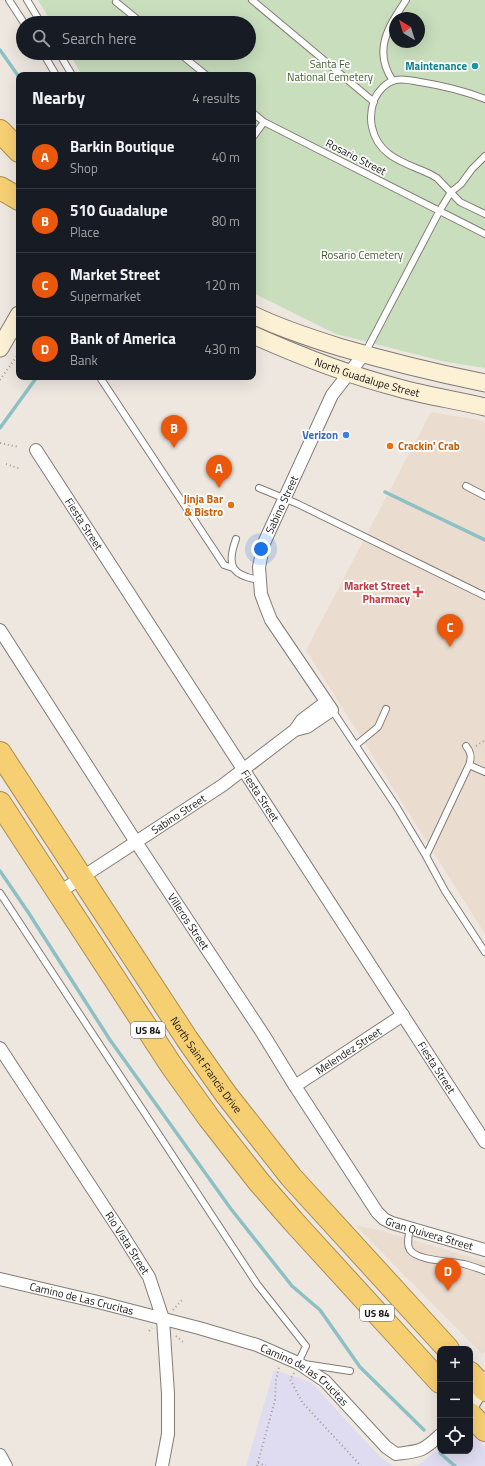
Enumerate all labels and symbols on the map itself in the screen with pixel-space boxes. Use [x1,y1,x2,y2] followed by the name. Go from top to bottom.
[389,12,425,48] north arrow
[287,56,374,85] park label: Santa Fe National Cemetery
[405,58,467,74] place label: Maintenance
[470,61,480,71] marker: Maintenance
[323,135,389,179] street label: Rosario Street
[321,247,404,263] park label: Rosario Cemetery
[312,353,421,401] street label: North Guadalupe Street
[161,415,187,448] pin: B
[302,427,338,443] place label: Verizon
[341,430,351,440] marker: Verizon
[398,438,460,454] place label: Crackin' Crab
[385,441,395,451] marker: Crackin' Crab
[206,455,232,488] pin: A
[261,473,302,536] street label: Sabino Street
[183,491,223,520] place label: Jinja Bar & Bistro
[61,495,107,553] street label: Fiesta Street
[226,500,236,510] marker: Jinja Bar & Bistro
[251,539,271,559] your location
[344,578,410,607] place label: Market Street Pharmacy
[413,587,423,597] marker: Market Street Pharmacy
[437,614,463,647] pin: C
[237,766,283,825] street label: Fiesta Street
[148,790,209,838] street label: Sabino Street
[164,890,213,953] street label: Villeros Street
[167,1014,246,1117] street label: North Saint Francis Drive
[131,1022,165,1038] road number: US 84
[312,1023,385,1078] street label: Melendez Street
[414,1038,459,1097] street label: Fiesta Street
[101,1208,154,1278] street label: Rio Vista Street
[382,1213,475,1254] street label: Gran Quivera Street
[435,1258,461,1291] pin: D
[28,1278,136,1319] street label: Camino de Las Crucitas
[360,1305,394,1321] road number: US 84
[258,1340,352,1409] street label: Camino de las Crucitas

